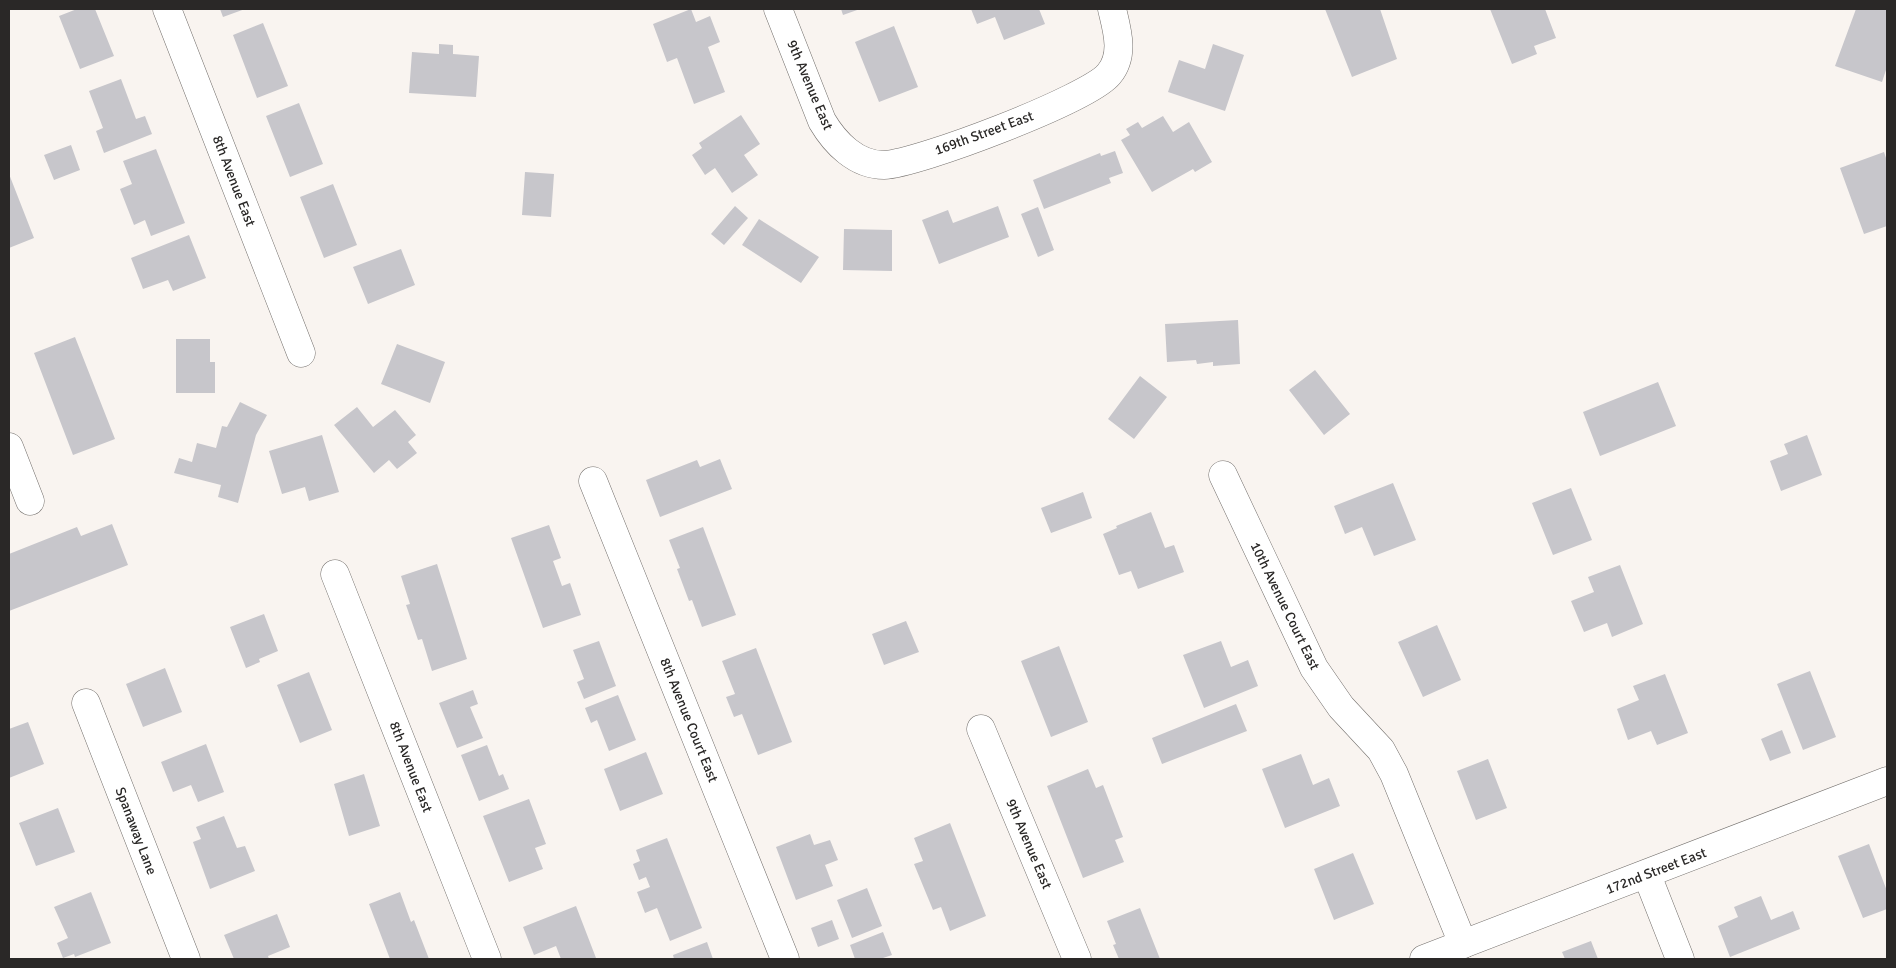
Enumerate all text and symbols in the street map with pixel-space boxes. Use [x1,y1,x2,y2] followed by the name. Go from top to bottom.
[783,38,837,133] street label: 9th Avenue East
[932,107,1036,159] street label: 169th Street East
[209,133,259,229] street label: 8th Avenue East
[1247,539,1323,673] street label: 10th Avenue Court East
[656,655,722,785] street label: 8th Avenue Court East
[386,719,436,815] street label: 8th Avenue East
[112,785,160,877] street label: Spanaway Lane
[1002,797,1056,892] street label: 9th Avenue East
[1603,844,1709,898] street label: 172nd Street East

